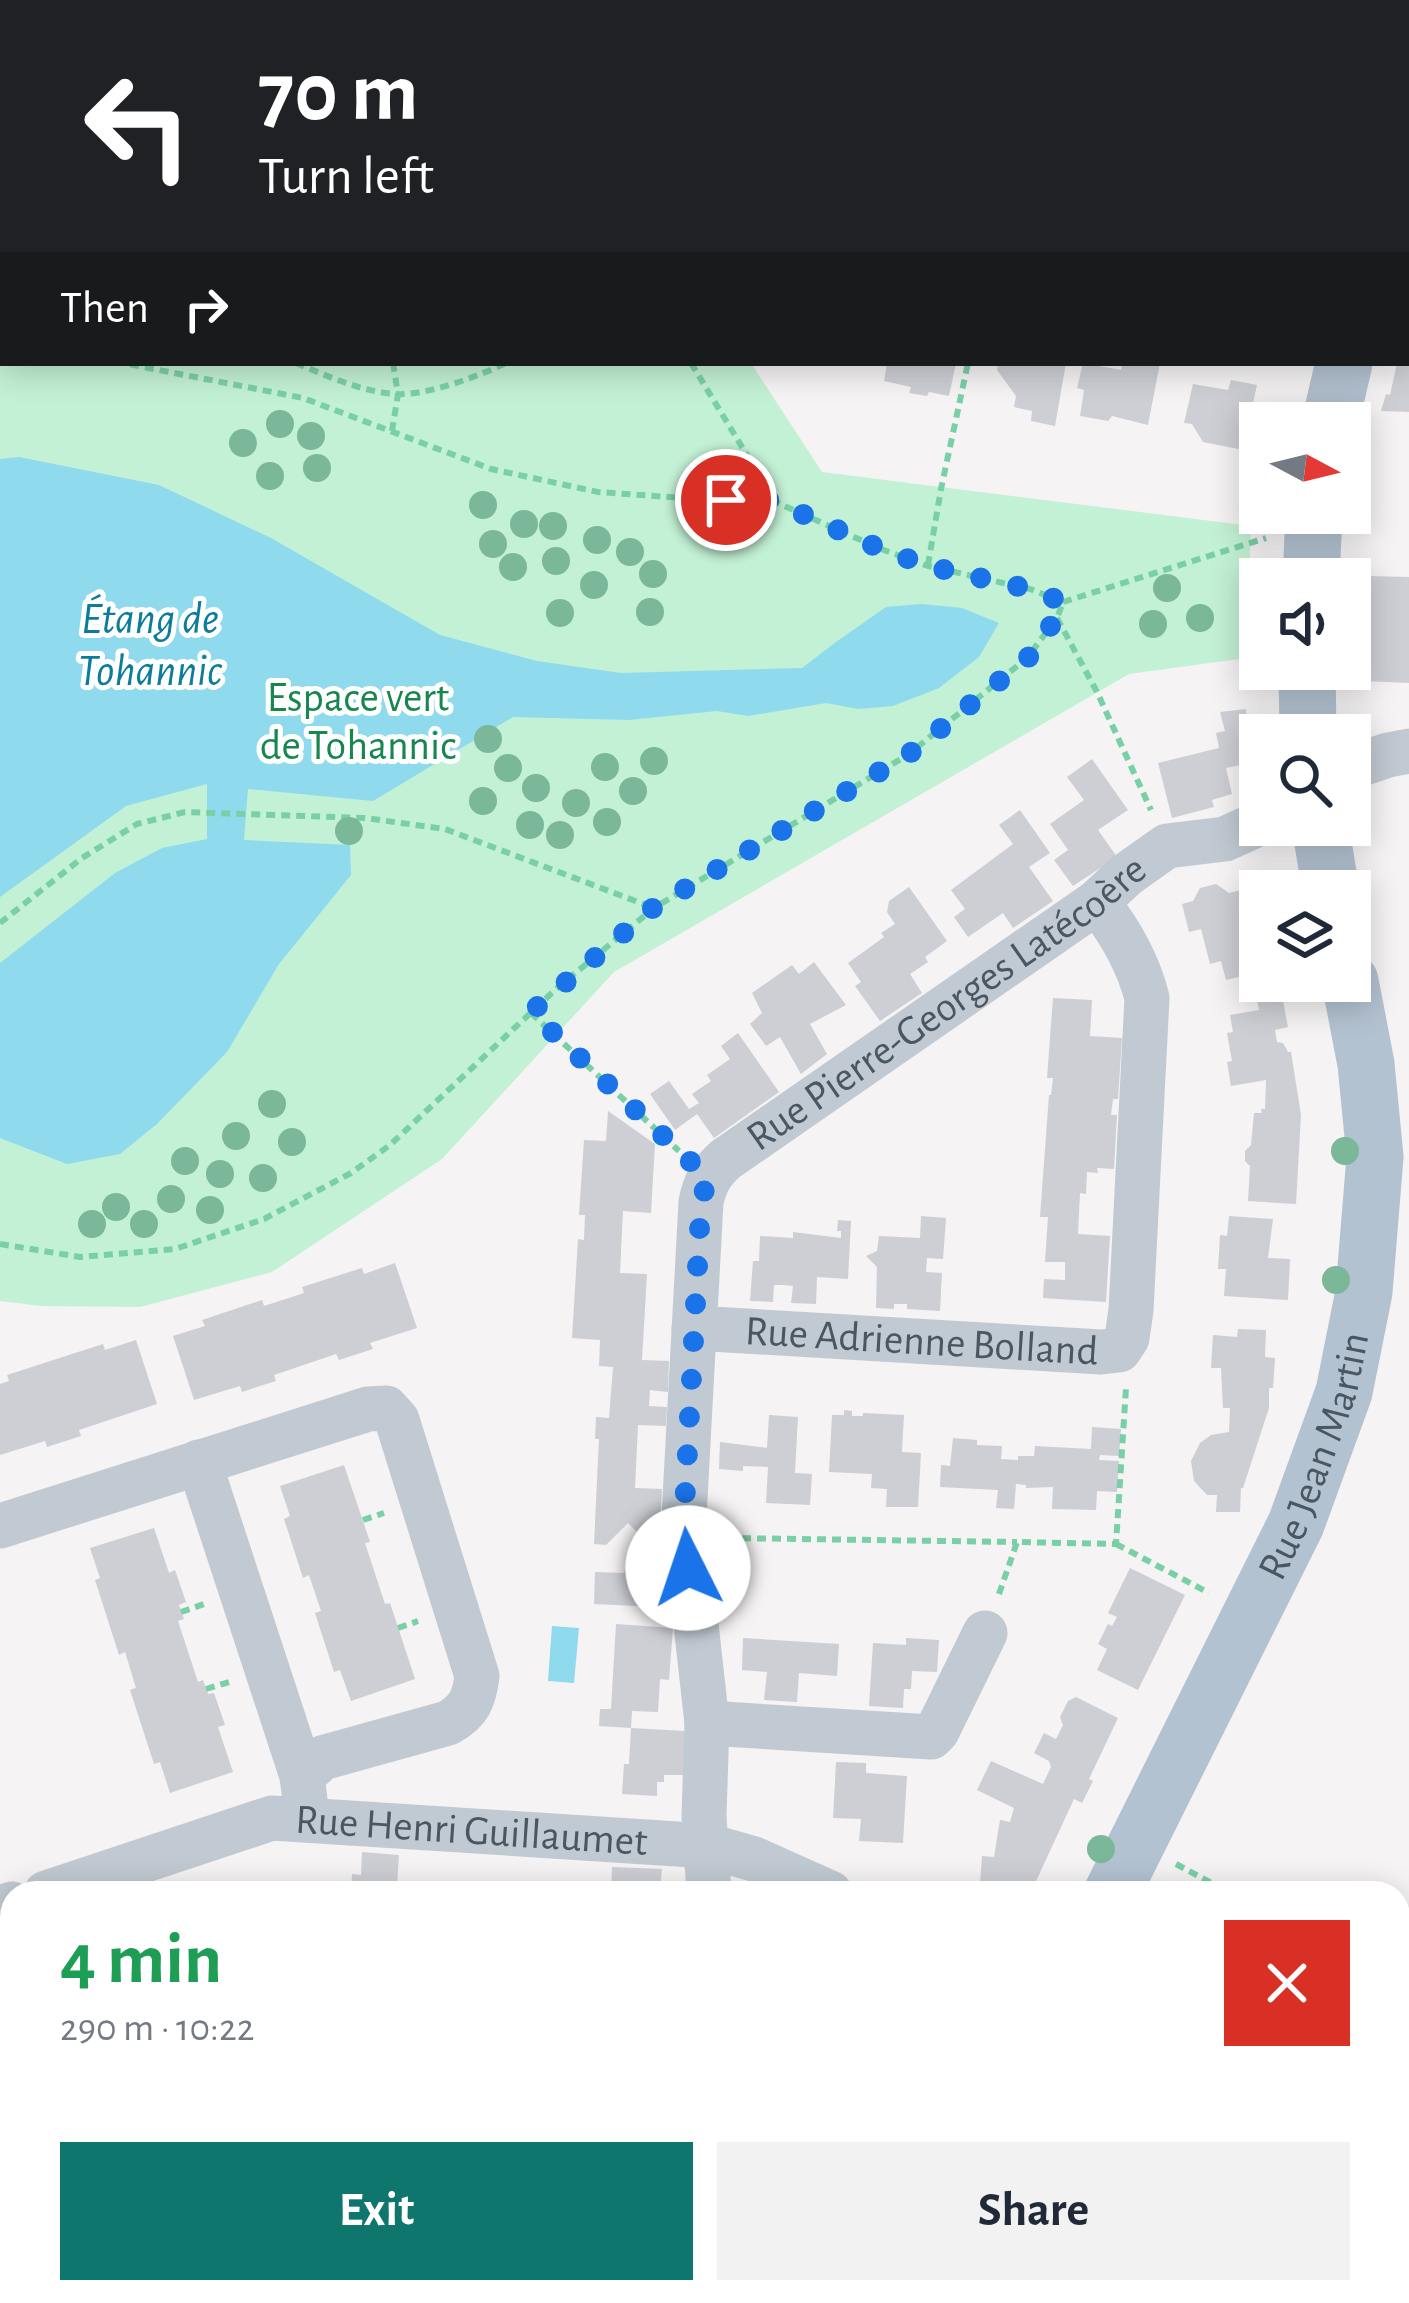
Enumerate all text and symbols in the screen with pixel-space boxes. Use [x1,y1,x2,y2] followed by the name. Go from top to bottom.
[60,48,216,204] icon: left
[258,52,419,136] text: 70 m
[258,150,434,204] text: Turn left
[173,276,239,342] icon: right
[60,286,149,331] text: Then
[1239,402,1371,534] north arrow
[1239,402,1371,1002] map controls
[675,449,777,551] pin
[693,467,759,533] icon: arrive
[1239,558,1371,690] button: sound
[78,594,223,694] water label: Étang de Tohannic
[260,677,456,767] park label: Espace vert de Tohannic
[1239,714,1371,846] button: search
[739,847,1153,1159] street label: Rue Pierre-Georges Latécoère
[1239,870,1371,1002] button: layers
[744,1310,1099,1373] street label: Rue Adrienne Bolland
[1251,1329,1376,1586] street label: Rue Jean Martin
[625,1505,751,1631] position arrow
[294,1799,649,1863] street label: Rue Henri Guillaumet
[1224,1920,1350,2046] button: close
[60,1924,222,1996] text: 4 min
[60,2009,255,2048] text: 290 m · 10:22
[60,2142,693,2280] button: Exit
[717,2142,1350,2280] button: Share

